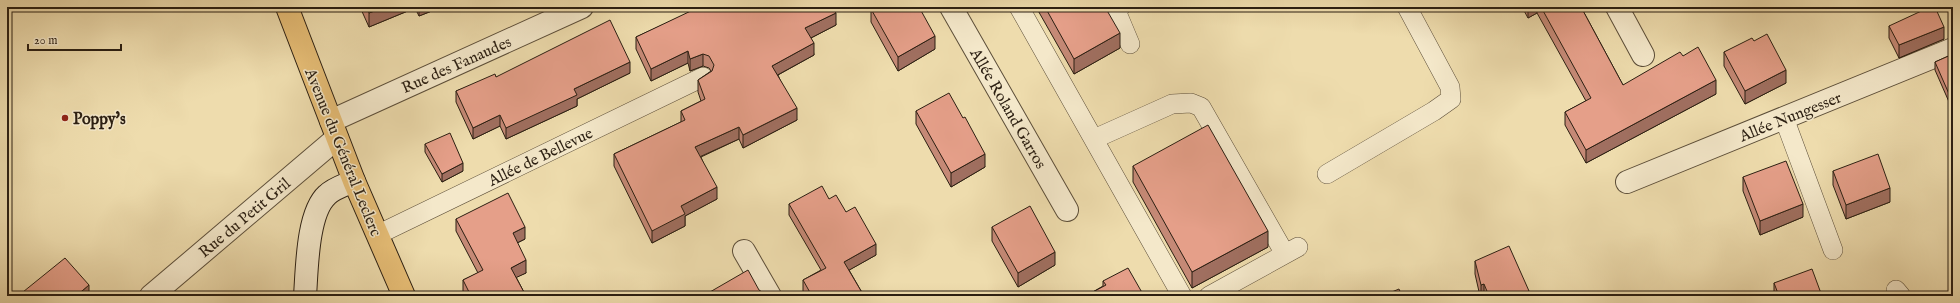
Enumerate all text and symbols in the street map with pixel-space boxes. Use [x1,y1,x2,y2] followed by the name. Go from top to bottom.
[28,26,121,52] scale bar
[399,32,515,99] street label: Rue des Fanaudes
[34,33,57,48] text: 20 m
[964,44,1050,173] street label: Allée Roland Garros
[299,65,385,240] street label: Avenue du Général Leclerc
[1736,88,1845,148] street label: Allée Nungesser
[73,110,126,130] place label: Poppy's
[60,113,70,123] marker: Poppy's
[484,124,596,192] street label: Allée de Bellevue
[195,174,296,263] street label: Rue du Petit Gril

